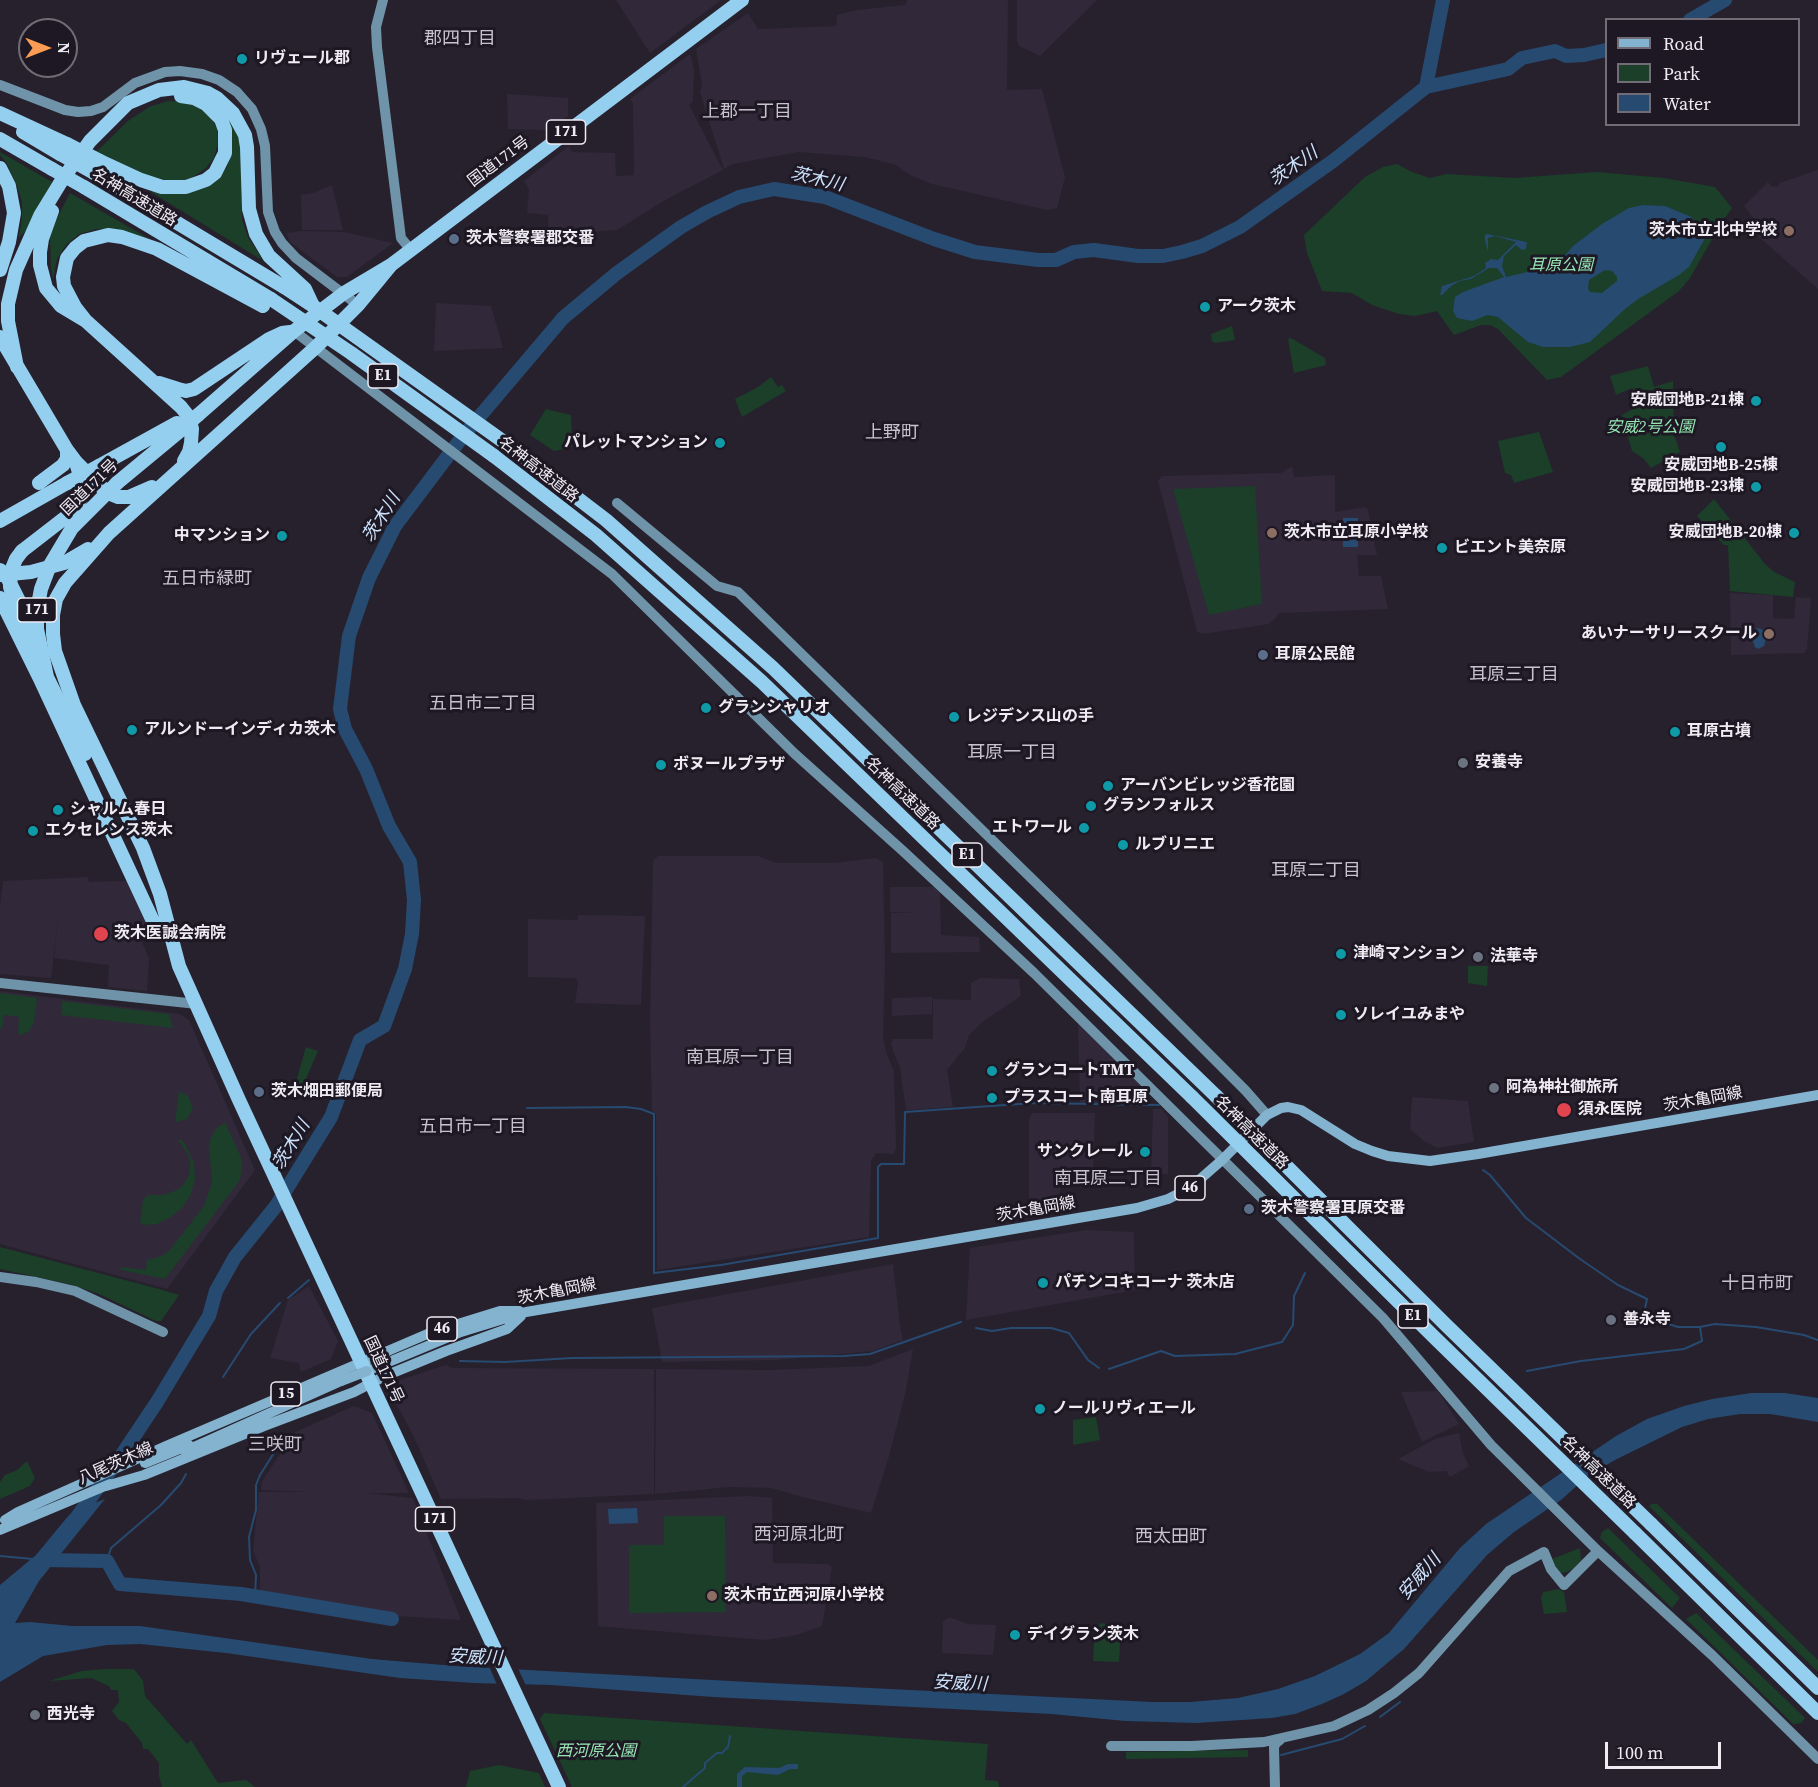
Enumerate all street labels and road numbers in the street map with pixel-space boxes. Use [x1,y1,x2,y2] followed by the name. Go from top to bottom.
[546,120,586,144] road number: 171
[464,133,534,191] street label: 国道171号
[88,165,180,231] street label: 名神高速道路
[368,364,398,388] road number: E1
[494,433,582,507] street label: 名神高速道路
[57,456,123,520] street label: 国道171号
[18,598,57,622] road number: 171
[861,754,943,834] street label: 名神高速道路
[952,843,982,867] road number: E1
[1662,1084,1744,1116] street label: 茨木亀岡線
[1210,1092,1292,1174] street label: 名神高速道路
[1175,1176,1205,1200] road number: 46
[995,1194,1077,1226] street label: 茨木亀岡線
[516,1275,598,1309] street label: 茨木亀岡線
[1398,1304,1428,1328] road number: E1
[427,1317,457,1341] road number: 46
[359,1333,407,1407] street label: 国道171号
[271,1382,301,1406] road number: 15
[1557,1433,1639,1513] street label: 名神高速道路
[76,1439,156,1489] street label: 八尾茨木線
[416,1507,454,1531] road number: 171

